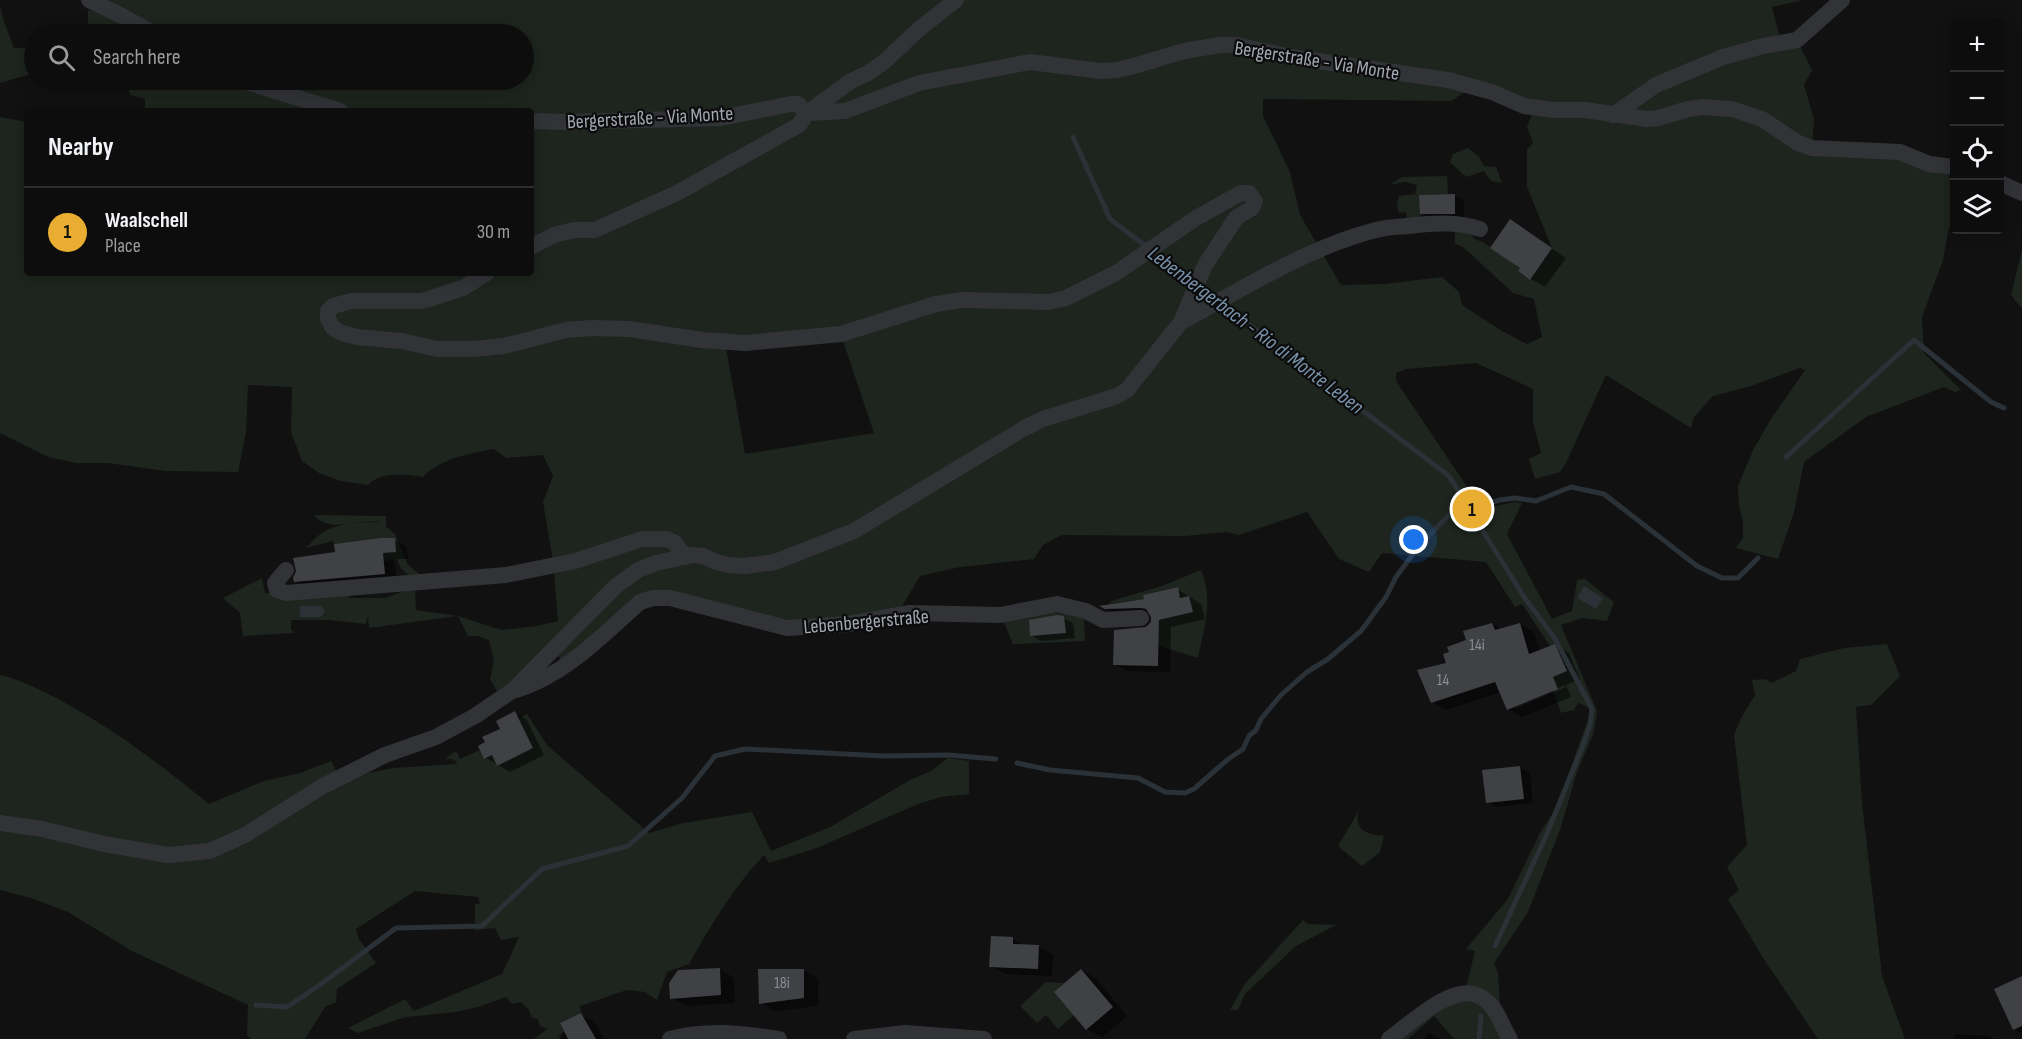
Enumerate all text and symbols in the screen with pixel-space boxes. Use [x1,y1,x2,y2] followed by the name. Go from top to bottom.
[1950,18,2004,234] map controls
[1950,18,2004,72] button: +
[24,24,534,90] search box
[1233,36,1401,86] street label: Bergerstraße - Via Monte
[45,41,78,74] icon: search
[93,44,180,71] text: Search here
[1950,72,2004,126] button: −
[566,102,734,134] street label: Bergerstraße - Via Monte
[1950,126,2004,180] button: locate
[48,132,114,163] text: Nearby
[1950,180,2004,234] button: layers
[105,207,188,234] text: Waalschell
[64,220,71,244] text: 1
[477,220,510,244] text: 30 m
[105,234,141,258] text: Place
[1143,241,1369,420] water label: Lebenbergerbach - Rio di Monte Leben
[1452,486,1492,532] pin: 1
[1399,525,1428,554] your location
[802,605,930,639] street label: Lebenbergerstraße
[1469,636,1485,655] house number: 14i
[1437,671,1449,690] house number: 14
[774,974,790,993] house number: 18i

